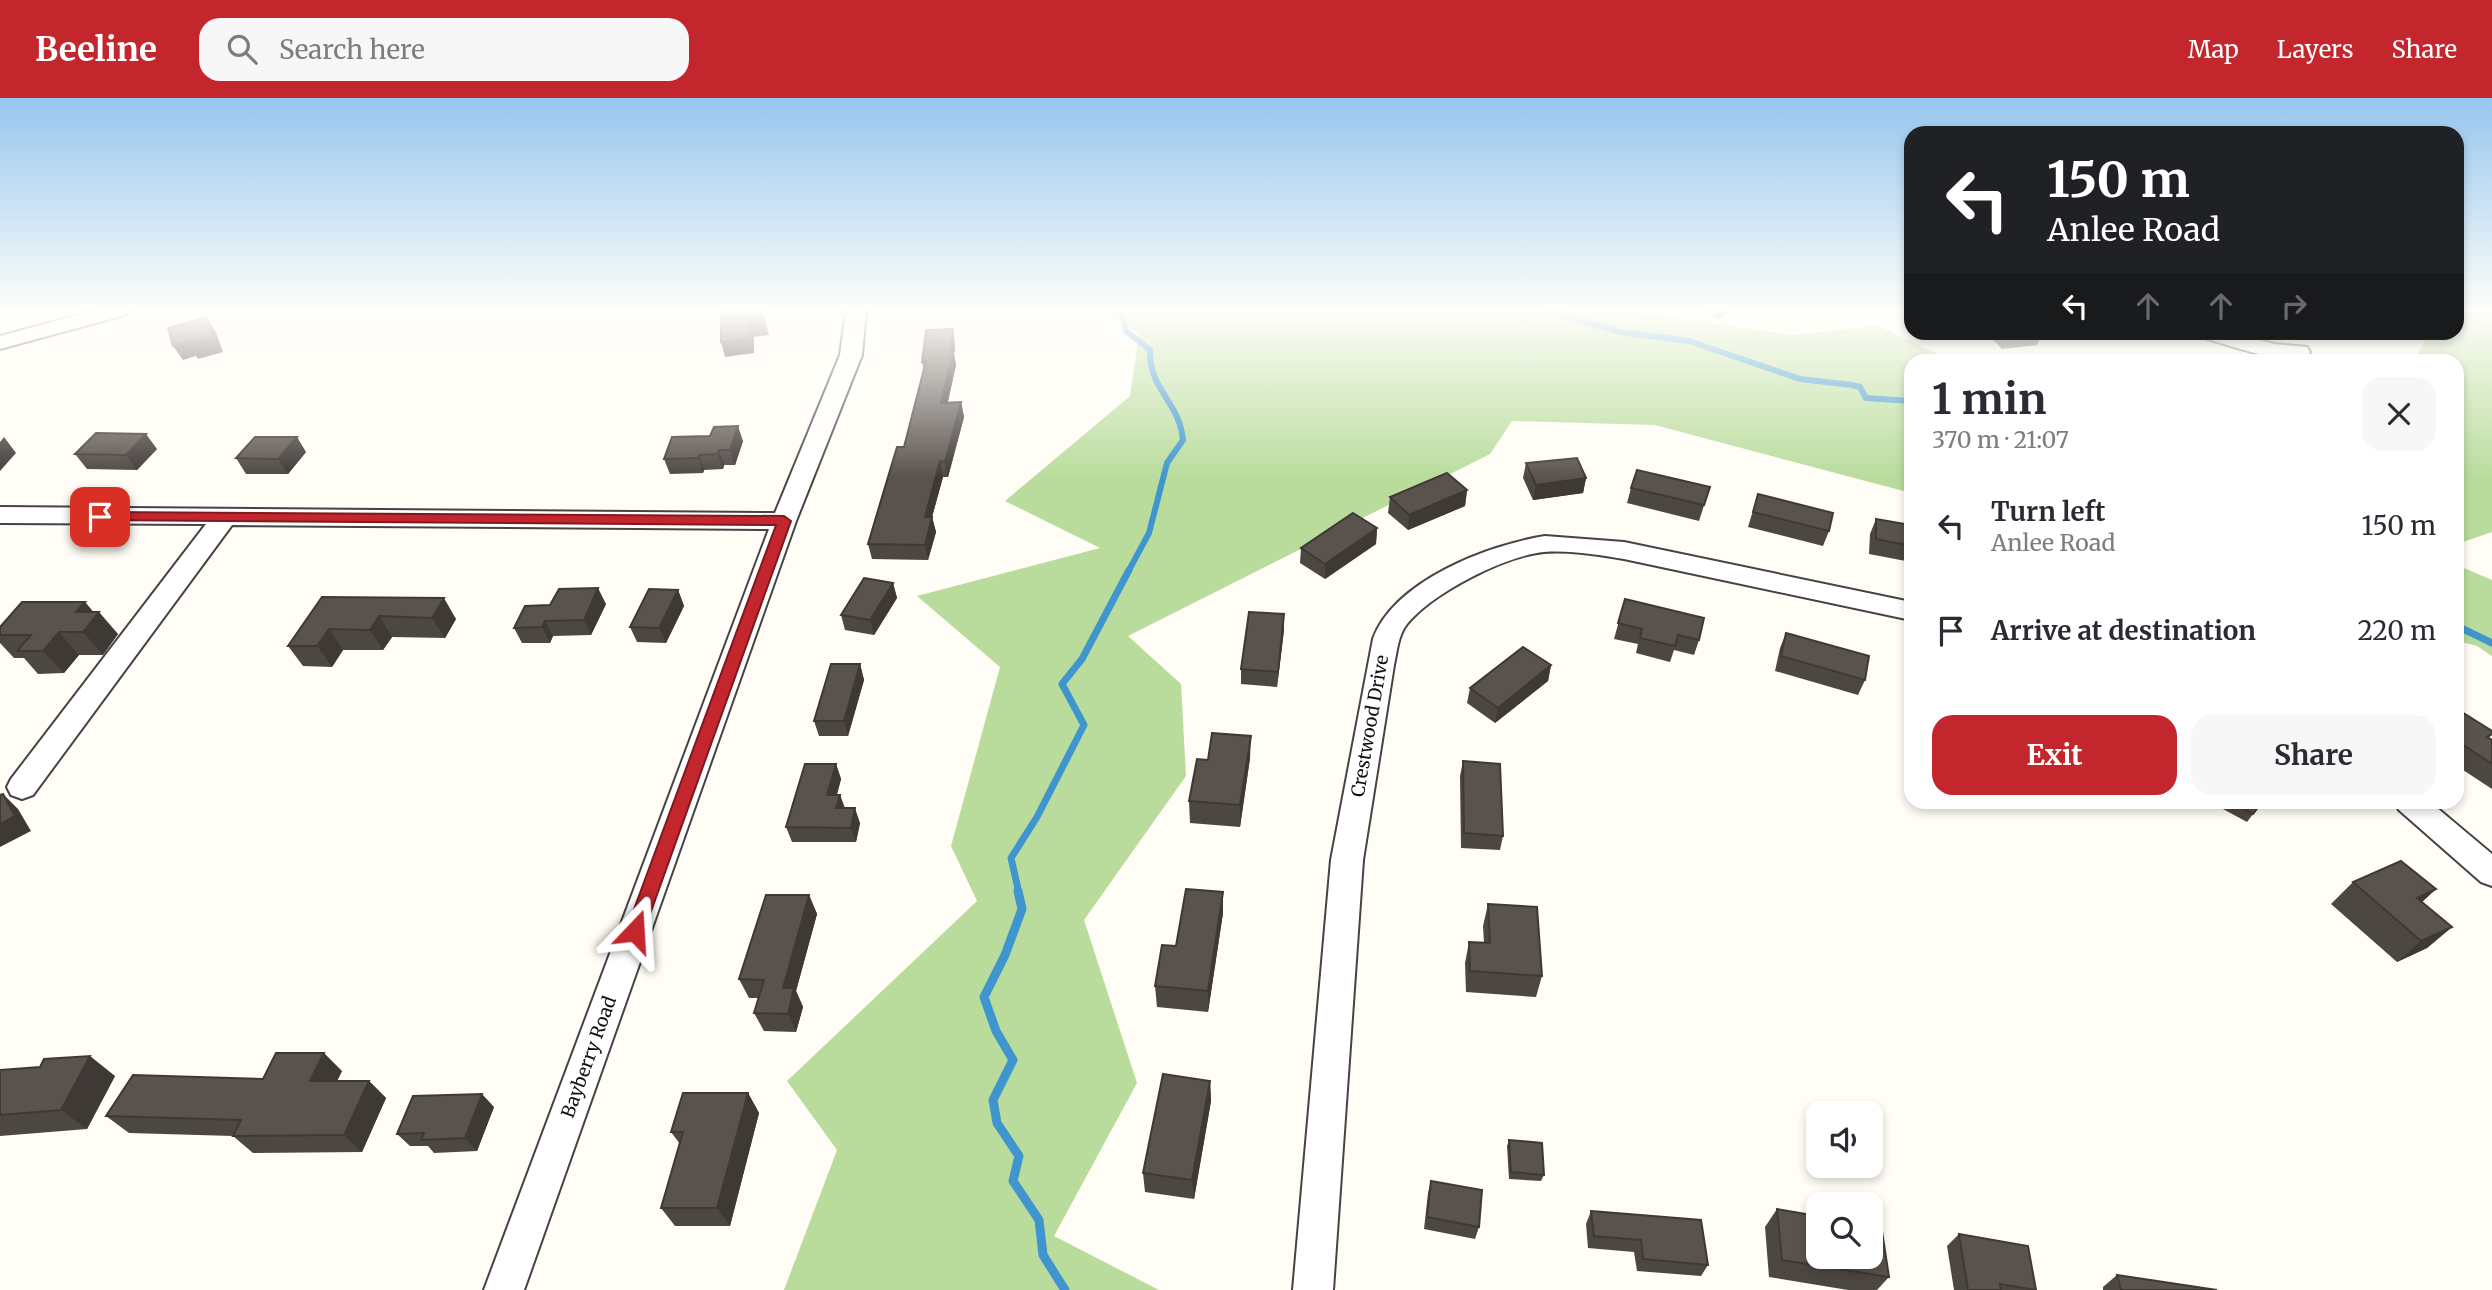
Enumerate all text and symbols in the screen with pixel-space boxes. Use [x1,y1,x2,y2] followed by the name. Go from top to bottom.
[199,18,689,81] search box
[35,29,157,70] text: Beeline
[223,30,261,68] icon: search
[279,33,425,66] text: Search here
[2188,34,2239,65] text: Map
[2277,34,2353,65] text: Layers
[2391,34,2457,65] text: Share
[2047,149,2190,210] text: 150 m
[1932,154,2023,245] icon: left
[2047,210,2220,250] text: Anlee Road
[2056,287,2094,325] icon: left
[2129,287,2167,325] icon: ahead
[2202,287,2240,325] icon: ahead
[2275,287,2313,325] icon: right
[1932,373,2046,425] text: 1 min
[2362,377,2436,451] button: close
[1932,425,2069,454] text: 370 m · 21:07
[70,487,130,547] pin
[1991,495,2105,528] text: Turn left
[81,498,119,536] icon: arrive
[1932,507,1970,545] icon: left
[2362,509,2436,542] text: 150 m
[1991,528,2115,557] text: Anlee Road
[1932,612,1970,650] icon: arrive
[1991,614,2256,647] text: Arrive at destination
[2357,614,2436,647] text: 220 m
[1346,653,1393,799] street label: Crestwood Drive
[1932,715,2177,795] button: Exit
[2191,715,2436,795] button: Share
[598,894,672,968] position arrow
[556,993,621,1121] street label: Bayberry Road
[1806,1101,1883,1269] map controls
[1806,1101,1883,1178] button: sound
[1806,1192,1883,1269] button: search

